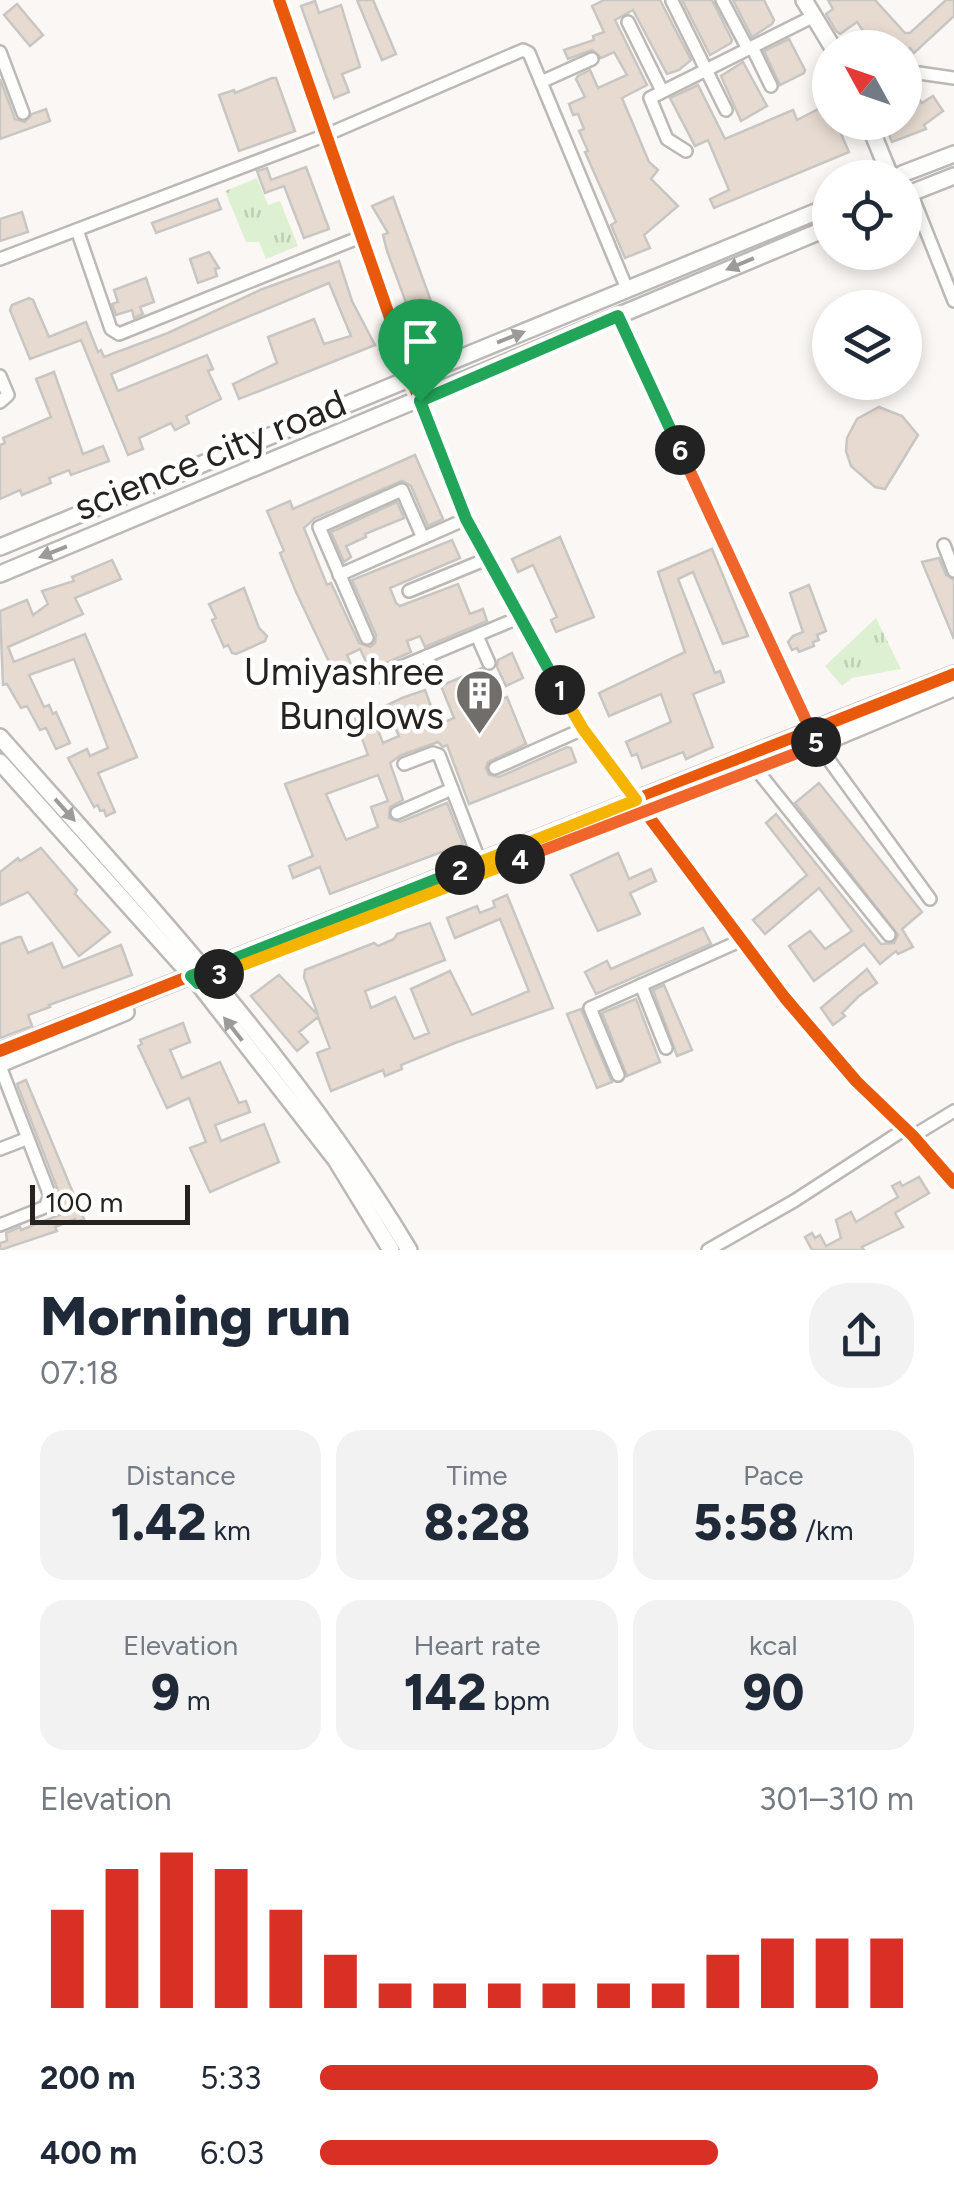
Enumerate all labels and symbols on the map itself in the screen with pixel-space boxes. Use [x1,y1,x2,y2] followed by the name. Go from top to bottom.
[812,30,922,140] north arrow
[725,257,755,273] one-way arrow
[378,299,463,402] pin
[496,328,526,344] one-way arrow
[67,379,353,531] street label: science city road
[655,425,705,475] pin: 6
[38,545,68,561] one-way arrow
[244,649,444,739] place label: Umiyashree Bunglows
[535,665,585,715] pin: 1
[453,668,505,736] building icon: Umiyashree Bunglows
[791,717,841,767] pin: 5
[53,797,75,822] one-way arrow
[495,834,545,884] pin: 4
[435,845,485,895] pin: 2
[194,949,244,999] pin: 3
[223,1016,243,1042] one-way arrow
[30,1180,190,1224] scale bar

